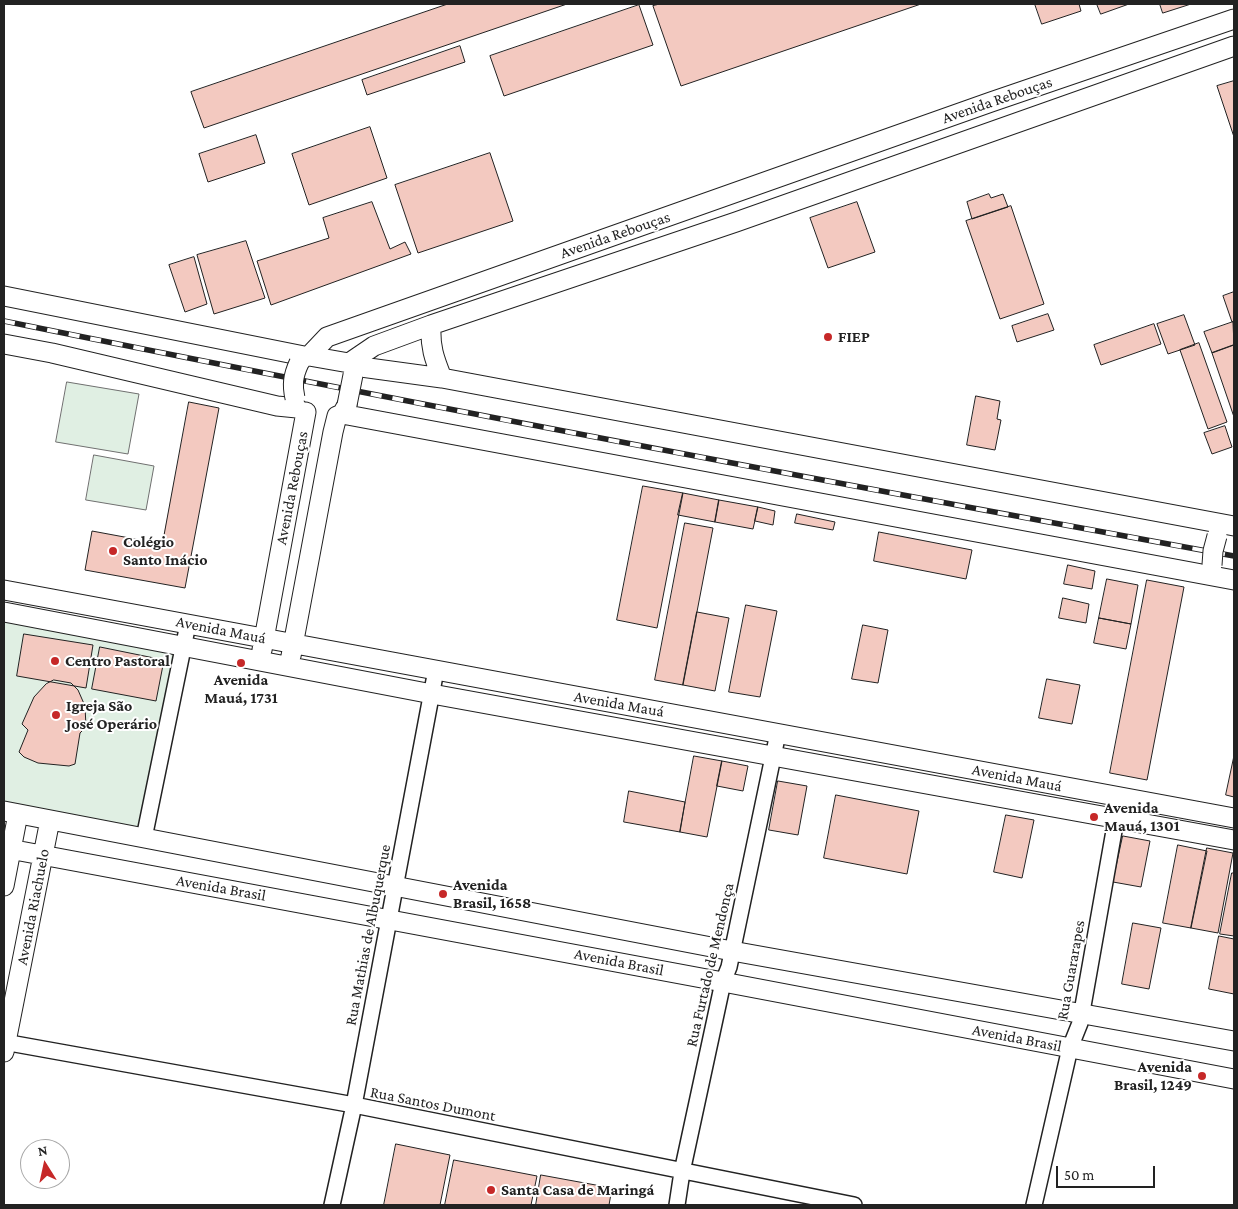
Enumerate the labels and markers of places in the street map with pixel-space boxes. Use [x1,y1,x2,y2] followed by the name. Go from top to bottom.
[838,327,870,347] place label: FIEP
[822,331,834,343] marker: FIEP
[123,532,207,570] place label: Colégio Santo Inácio
[107,545,119,557] marker: Colégio Santo Inácio
[65,651,170,671] place label: Centro Pastoral
[49,655,61,667] marker: Centro Pastoral
[235,657,247,669] marker: Avenida Mauá, 1731
[204,670,278,708] place label: Avenida Mauá, 1731
[66,696,157,734] place label: Igreja São José Operário
[50,709,62,721] marker: Igreja São José Operário
[1104,798,1180,836] place label: Avenida Mauá, 1301
[1088,811,1100,823] marker: Avenida Mauá, 1301
[453,875,531,913] place label: Avenida Brasil, 1658
[437,888,449,900] marker: Avenida Brasil, 1658
[1114,1057,1192,1095] place label: Avenida Brasil, 1249
[1196,1070,1208,1082] marker: Avenida Brasil, 1249
[501,1180,654,1200] place label: Santa Casa de Maringá
[485,1184,497,1196] marker: Santa Casa de Maringá

